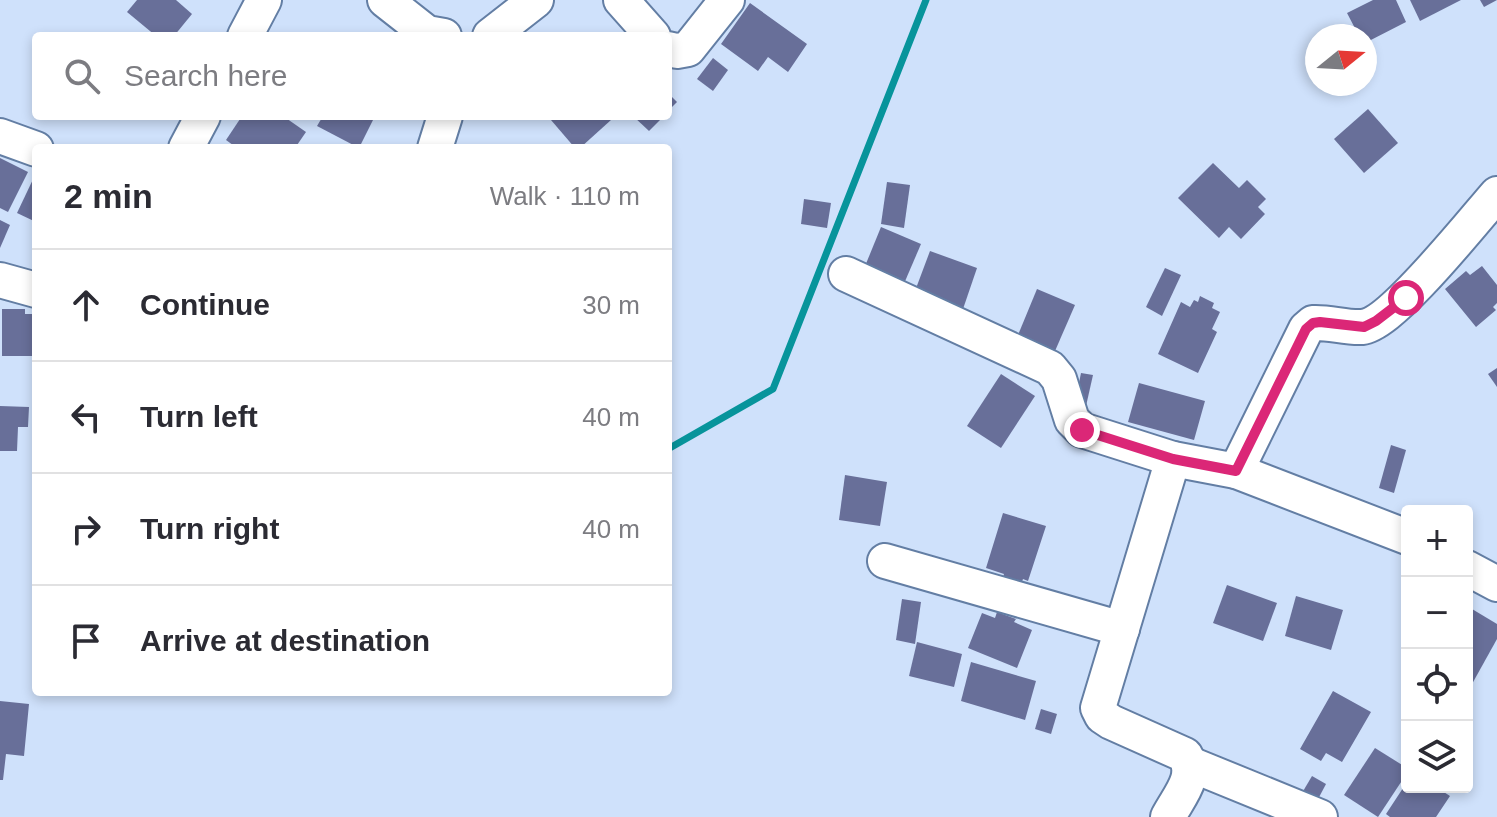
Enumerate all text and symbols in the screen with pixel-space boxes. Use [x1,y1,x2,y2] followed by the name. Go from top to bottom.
[1305,24,1377,96] north arrow
[32,32,672,120] search box
[60,54,104,98] icon: search
[124,59,287,92] text: Search here
[64,177,153,215] text: 2 min
[490,181,640,211] text: Walk · 110 m
[1388,280,1424,316] route start
[64,283,108,327] icon: ahead
[140,288,270,321] text: Continue
[582,290,640,320] text: 30 m
[64,395,108,439] icon: left
[140,400,258,433] text: Turn left
[582,402,640,432] text: 40 m
[1064,412,1100,448] route end
[1401,505,1473,793] map controls
[1401,505,1473,577] button: +
[64,507,108,551] icon: right
[140,512,279,545] text: Turn right
[582,514,640,544] text: 40 m
[1401,577,1473,649] button: −
[64,619,108,663] icon: arrive
[140,624,430,657] text: Arrive at destination
[1401,649,1473,721] button: locate
[1401,721,1473,793] button: layers

